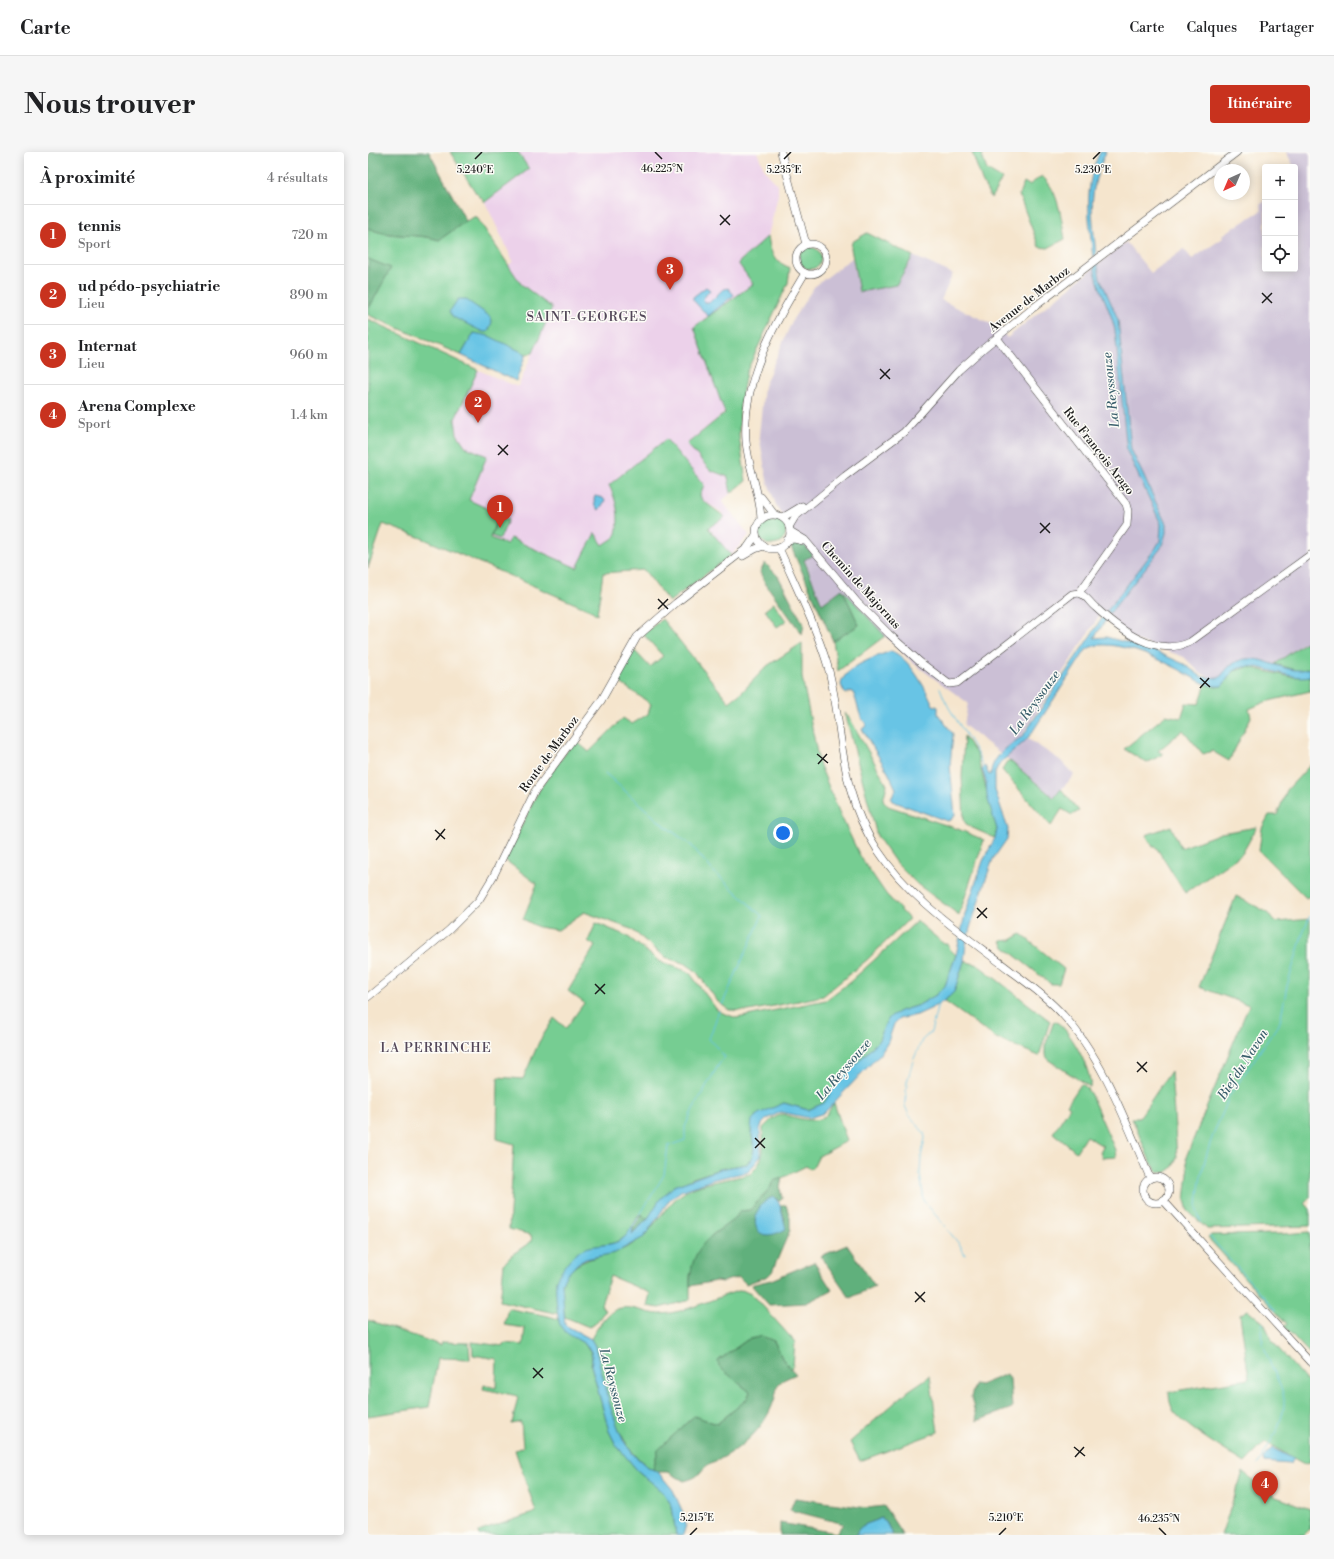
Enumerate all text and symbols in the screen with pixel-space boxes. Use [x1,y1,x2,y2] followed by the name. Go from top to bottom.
[20,16,71,40] text: Carte
[1129,19,1164,37] text: Carte
[1186,19,1237,37] text: Calques
[1259,19,1314,37] text: Partager
[1210,85,1310,123] button: Itinéraire
[24,87,196,122] text: Nous trouver
[641,163,684,175] text: 46.225°N
[457,164,493,176] text: 5.240°E
[766,164,802,176] text: 5.235°E
[1075,164,1111,176] text: 5.230°E
[1214,164,1250,200] north arrow
[1262,164,1298,272] map controls
[1262,164,1298,200] button: +
[40,167,135,189] text: À proximité
[267,170,328,186] text: 4 résultats
[1262,200,1298,236] button: −
[78,217,121,236] text: tennis
[50,227,56,243] text: 1
[292,227,328,243] text: 720 m
[78,236,111,252] text: Sport
[1262,236,1298,272] button: locate
[657,257,683,290] pin: 3
[985,263,1073,336] street label: Avenue de Marboz
[78,277,220,296] text: ud pédo-psychiatrie
[49,287,57,303] text: 2
[289,287,328,303] text: 890 m
[78,296,105,312] text: Lieu
[526,309,648,325] district label: SAINT-GEORGES
[78,337,137,356] text: Internat
[49,347,57,363] text: 3
[290,347,328,363] text: 960 m
[1099,351,1123,429] water label: La Reyssouze
[78,356,105,372] text: Lieu
[465,390,491,423] pin: 2
[78,397,196,416] text: Arena Complexe
[1060,405,1138,498] street label: Rue François Arago
[49,407,57,423] text: 4
[291,407,328,423] text: 1.4 km
[78,416,111,432] text: Sport
[487,495,513,528] pin: 1
[818,539,904,632] street label: Chemin de Majornas
[1006,667,1064,739] water label: La Reyssouze
[517,713,582,795] street label: Route de Marboz
[773,823,793,843] your location
[1214,1026,1272,1103] water label: Bief du Navon
[812,1036,875,1104] water label: La Reyssouze
[380,1040,492,1056] district label: LA PERRINCHE
[595,1346,631,1424] water label: La Reyssouze
[1252,1471,1278,1504] pin: 4
[680,1512,714,1524] text: 5.215°E
[989,1512,1023,1524] text: 5.210°E
[1138,1513,1181,1525] text: 46.235°N

